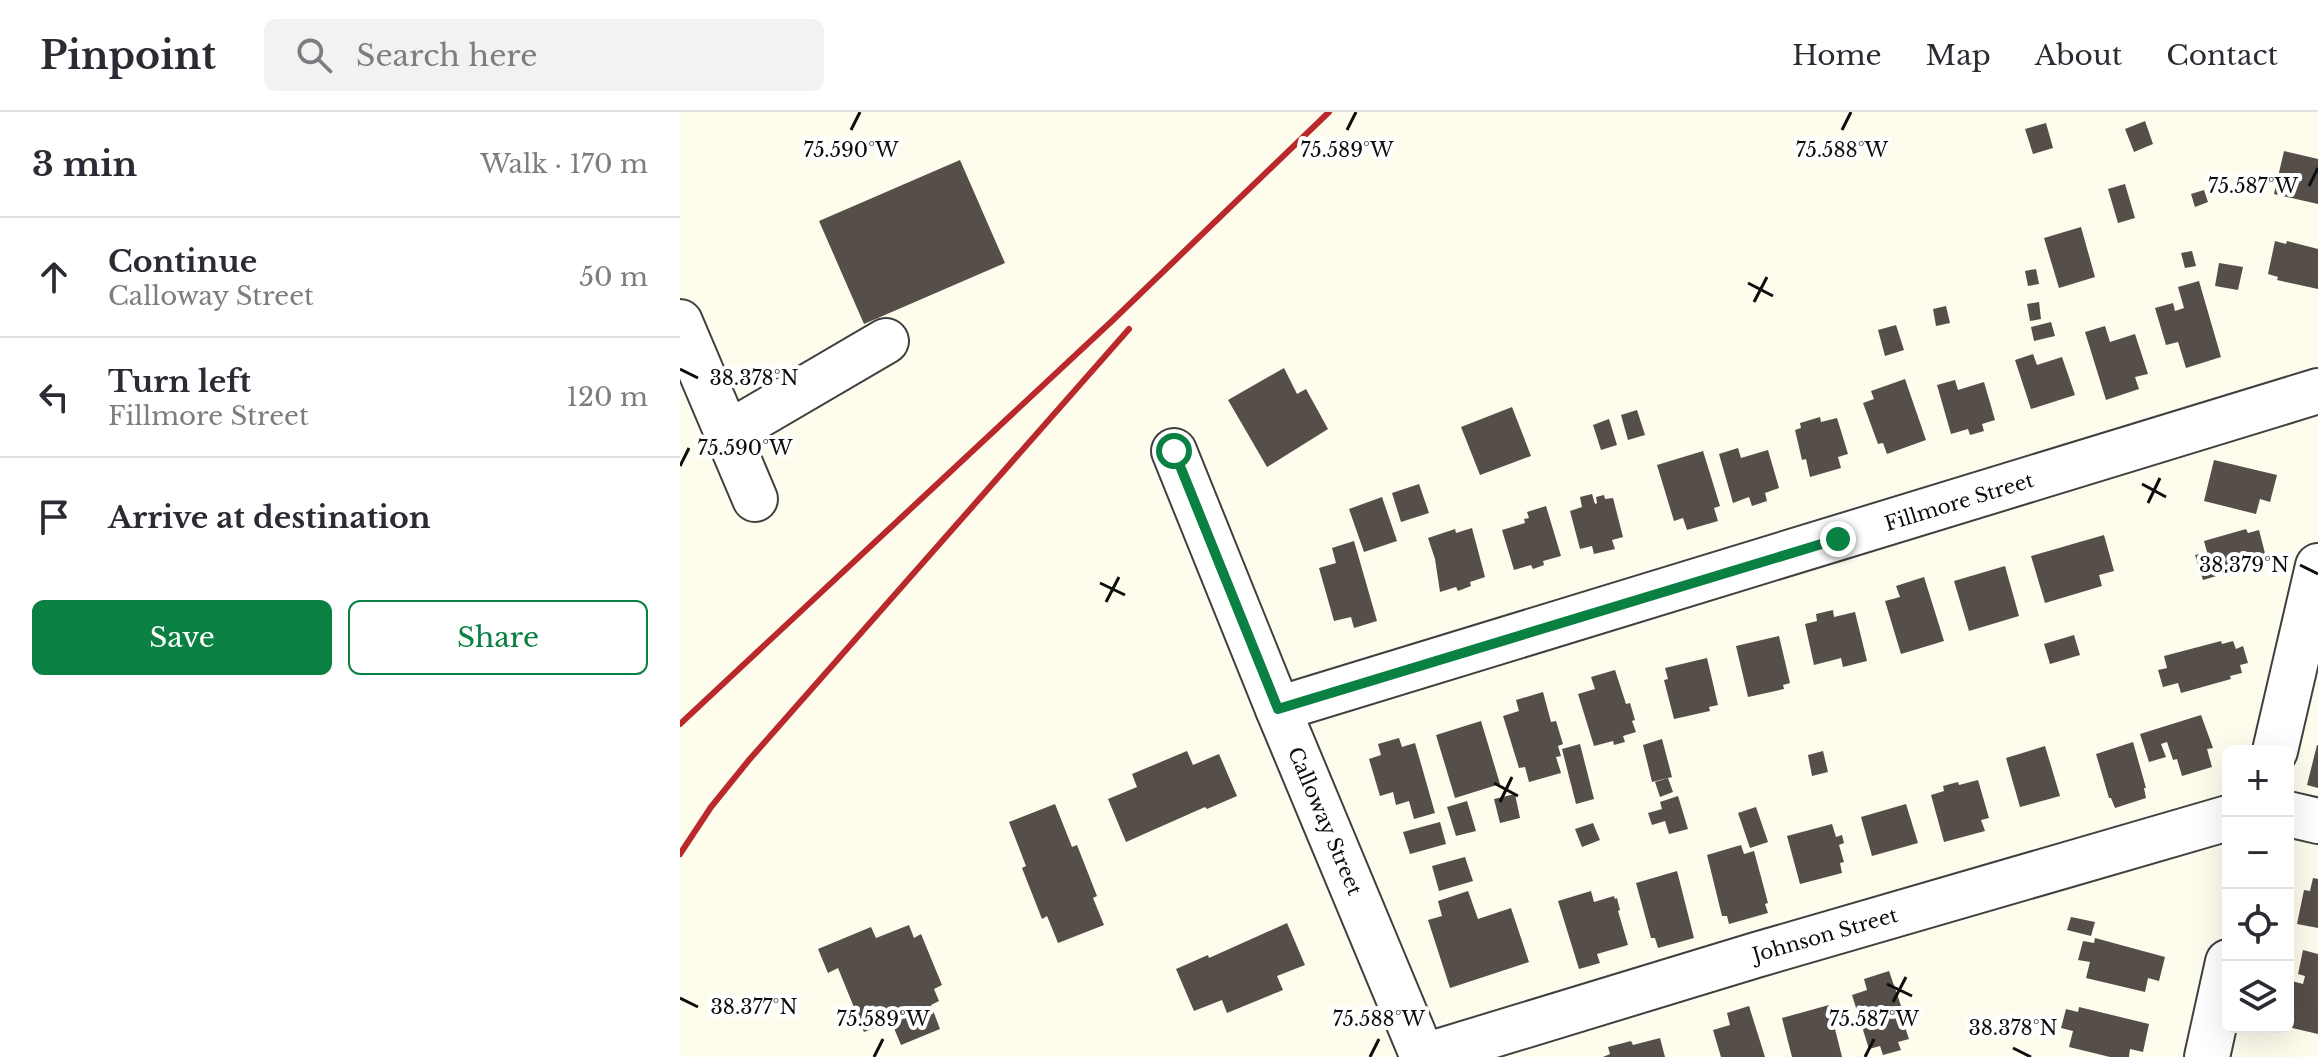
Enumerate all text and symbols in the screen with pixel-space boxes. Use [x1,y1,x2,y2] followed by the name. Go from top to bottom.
[264,19,824,91] search box
[40,32,216,79] text: Pinpoint
[292,33,336,77] icon: search
[356,37,538,74] text: Search here
[1792,38,1882,73] text: Home
[1926,38,1991,73] text: Map
[2035,38,2122,73] text: About
[2166,38,2278,73] text: Contact
[803,138,899,162] text: 75.590°W
[1301,138,1394,162] text: 75.589°W
[1796,138,1889,162] text: 75.588°W
[32,143,137,185] text: 3 min
[480,148,648,180] text: Walk · 170 m
[2208,174,2299,198] text: 75.587°W
[108,243,257,280] text: Continue
[32,255,76,299] icon: ahead
[579,261,648,293] text: 50 m
[108,280,314,312] text: Calloway Street
[108,363,251,400] text: Turn left
[709,366,799,390] text: 38.378°N
[32,375,76,419] icon: left
[566,381,648,413] text: 120 m
[108,400,309,432] text: Fillmore Street
[1156,433,1192,469] route start
[697,436,793,460] text: 75.590°W
[1882,468,2037,536] street label: Fillmore Street
[32,495,76,539] icon: arrive
[108,499,431,536] text: Arrive at destination
[1820,521,1856,557] route end
[2199,553,2289,577] text: 38.379°N
[32,600,332,675] button: Save
[348,600,648,675] button: Share
[1283,743,1367,899] street label: Calloway Street
[2222,745,2294,1033] map controls
[2222,745,2294,817] button: +
[2222,817,2294,889] button: −
[2222,889,2294,961] button: locate
[1747,903,1901,968] street label: Johnson Street
[2222,961,2294,1033] button: layers
[710,995,798,1019] text: 38.377°N
[837,1007,930,1031] text: 75.589°W
[1333,1007,1426,1031] text: 75.588°W
[1829,1007,1920,1031] text: 75.587°W
[1968,1016,2058,1040] text: 38.378°N

